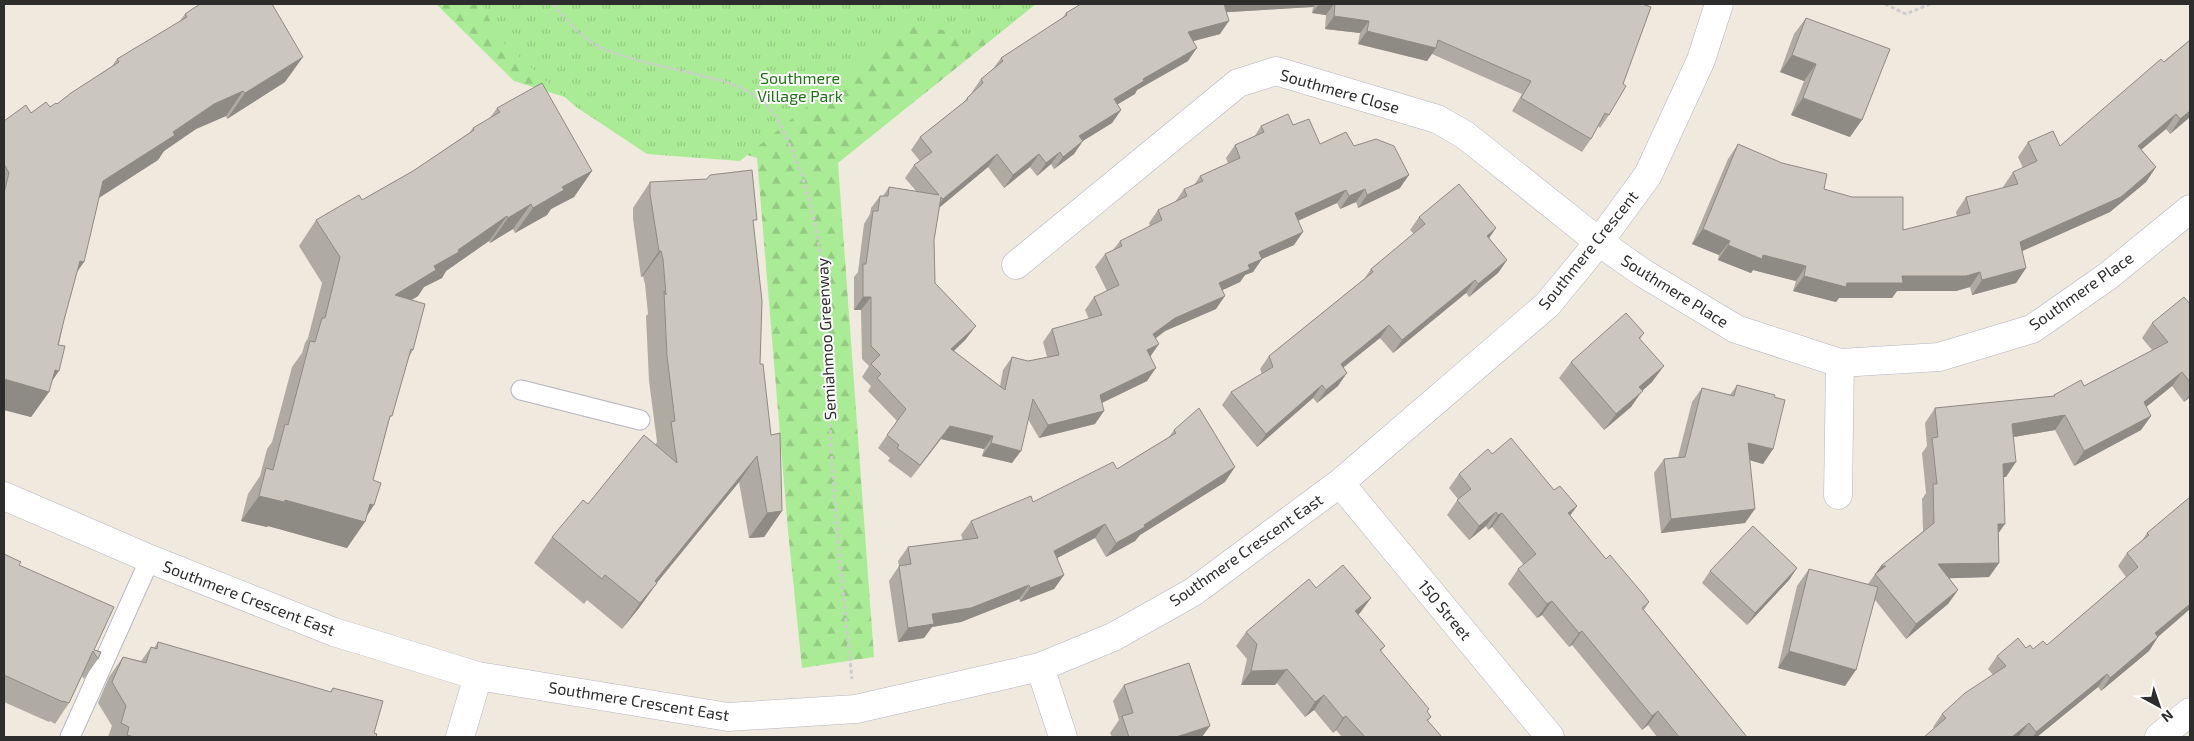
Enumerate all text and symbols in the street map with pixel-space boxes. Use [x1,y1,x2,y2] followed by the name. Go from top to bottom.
[1278,64,1402,117] street label: Southmere Close
[757,68,843,105] park label: Southmere Village Park
[1534,186,1641,313] street label: Southmere Crescent
[2025,248,2136,334] street label: Southmere Place
[1618,250,1732,331] street label: Southmere Place
[812,257,839,421] street label: Semiahmoo Greenway
[1165,489,1326,610] street label: Southmere Crescent East
[160,556,338,639] street label: Southmere Crescent East
[1415,576,1476,644] street label: 150 Street
[547,677,731,724] street label: Southmere Crescent East
[2134,681,2184,731] north arrow
[2158,707,2177,726] text: N

